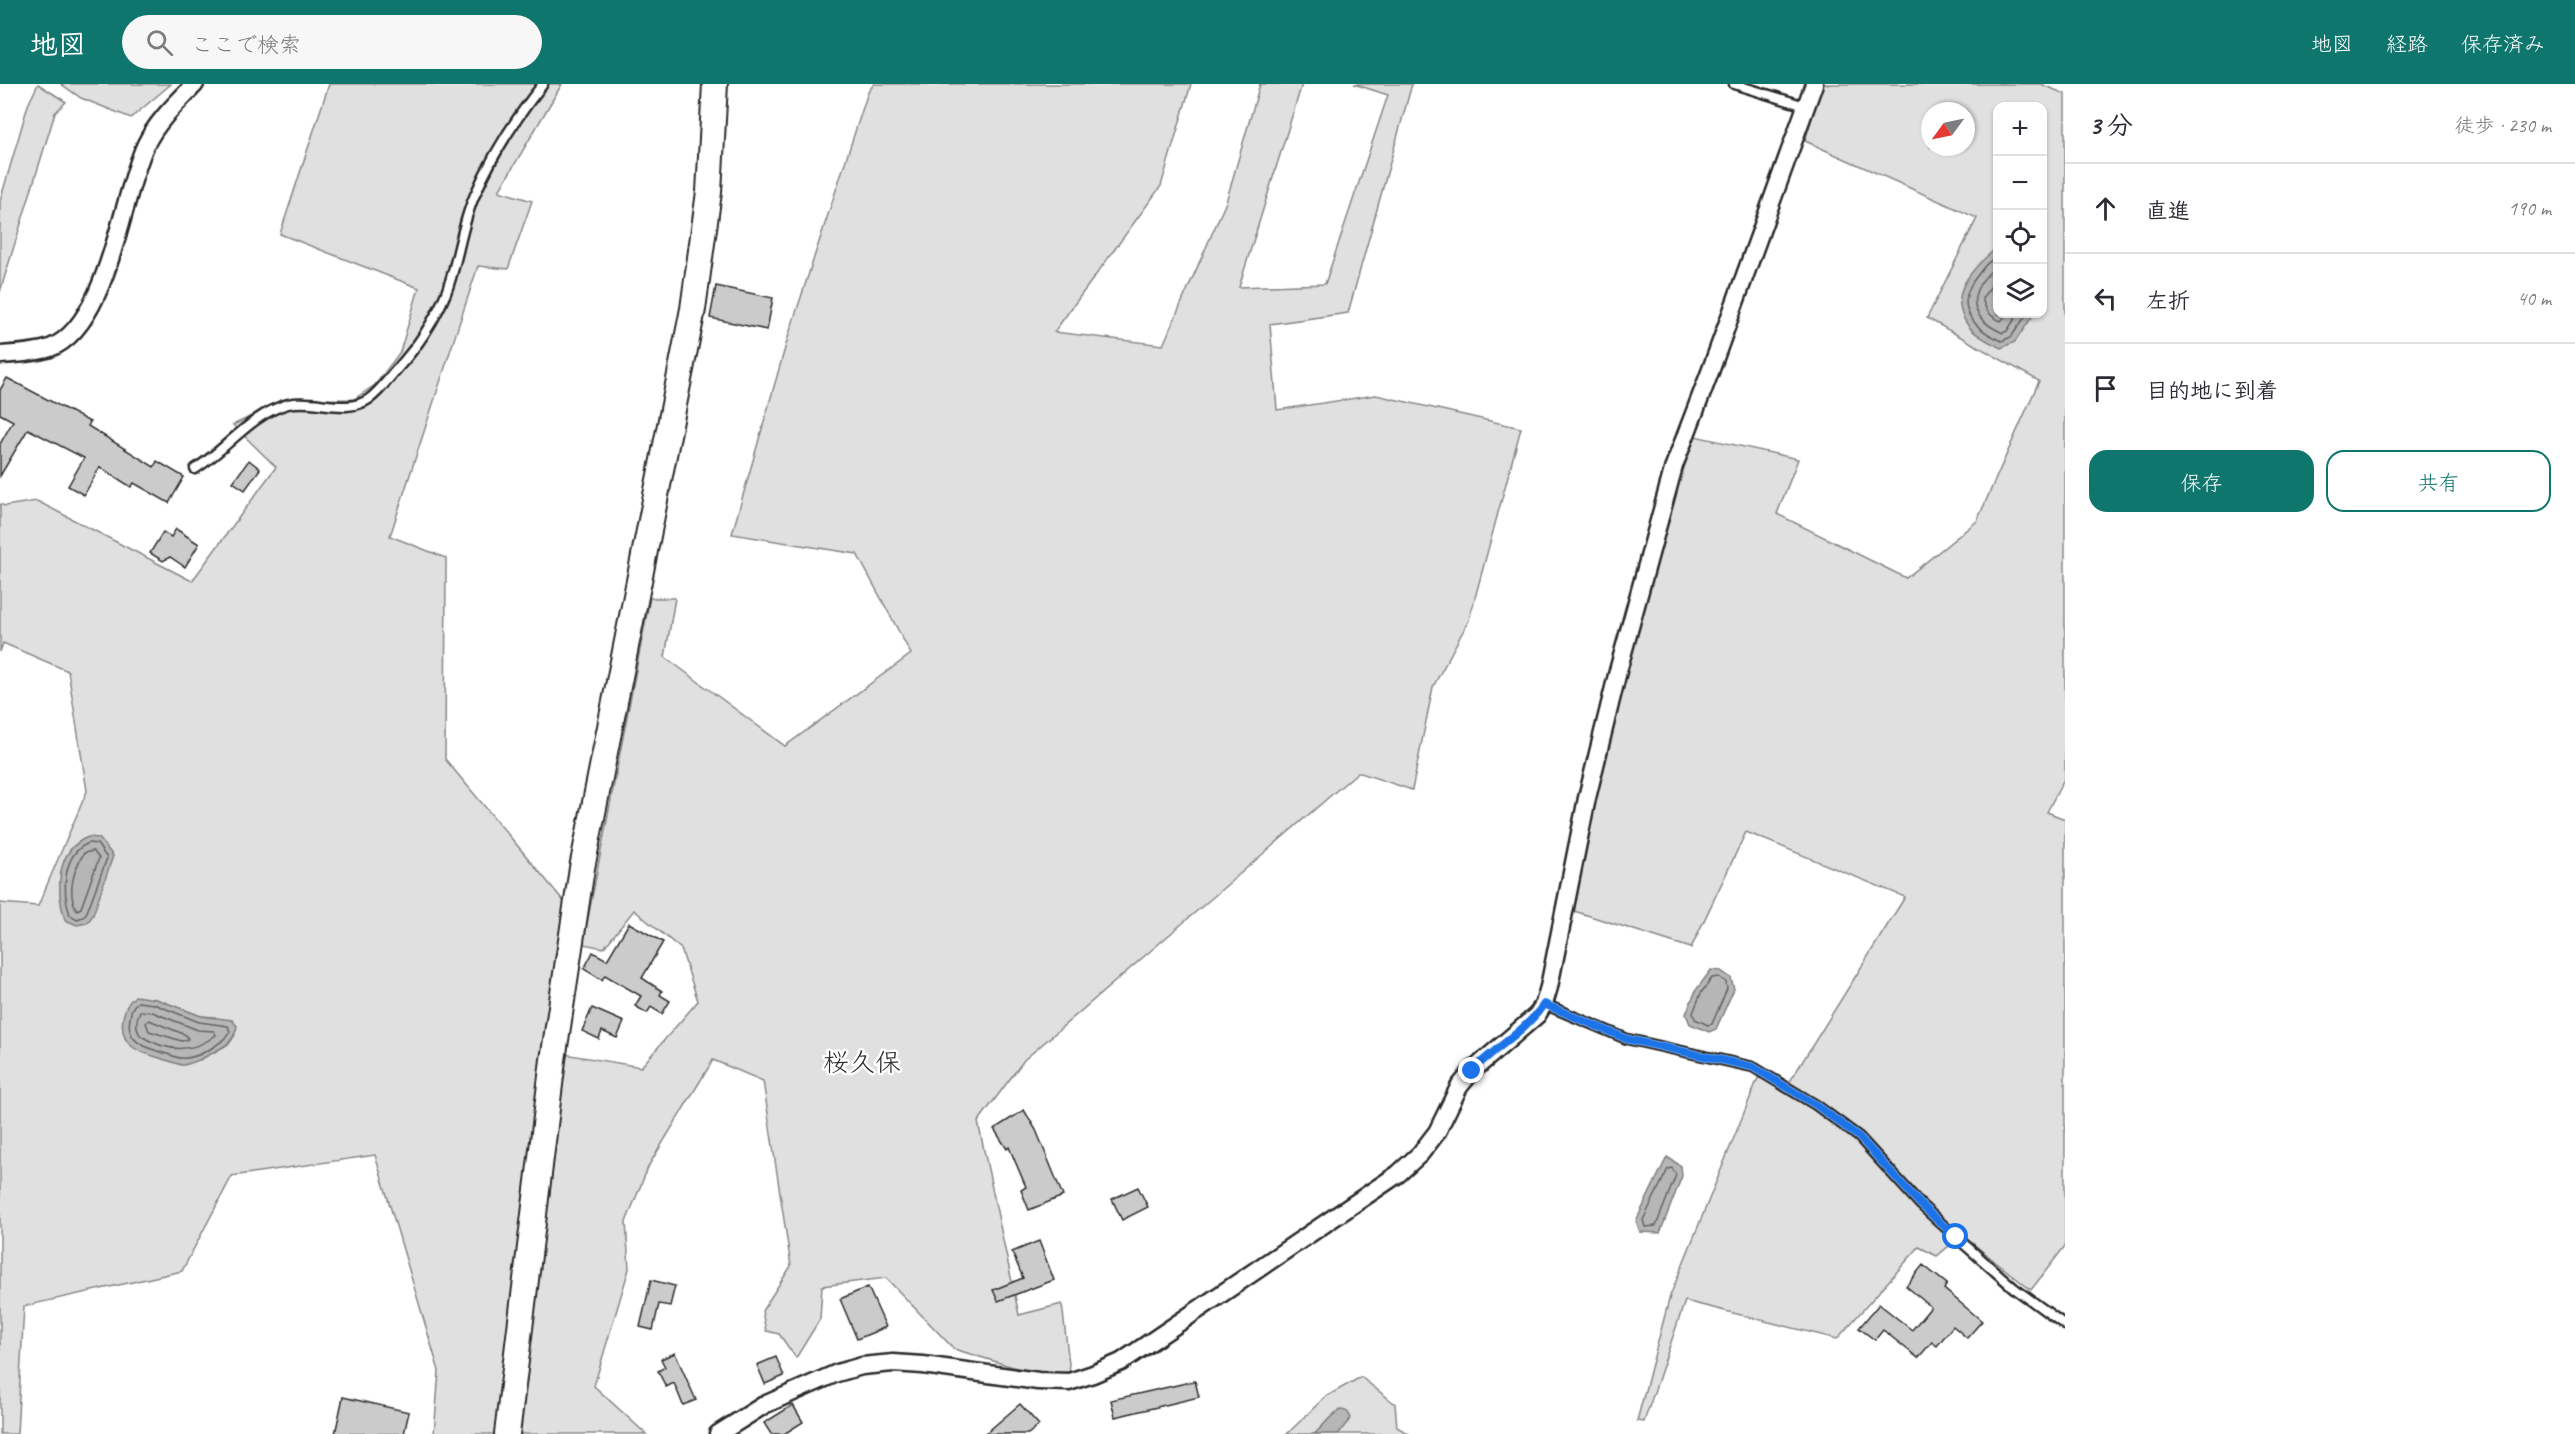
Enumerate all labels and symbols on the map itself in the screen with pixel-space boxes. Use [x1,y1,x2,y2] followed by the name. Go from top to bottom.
[1921,102,1975,156] north arrow
[823,1046,901,1079] district label: 桜久保
[1458,1057,1484,1083] route end
[1942,1223,1968,1249] route start

